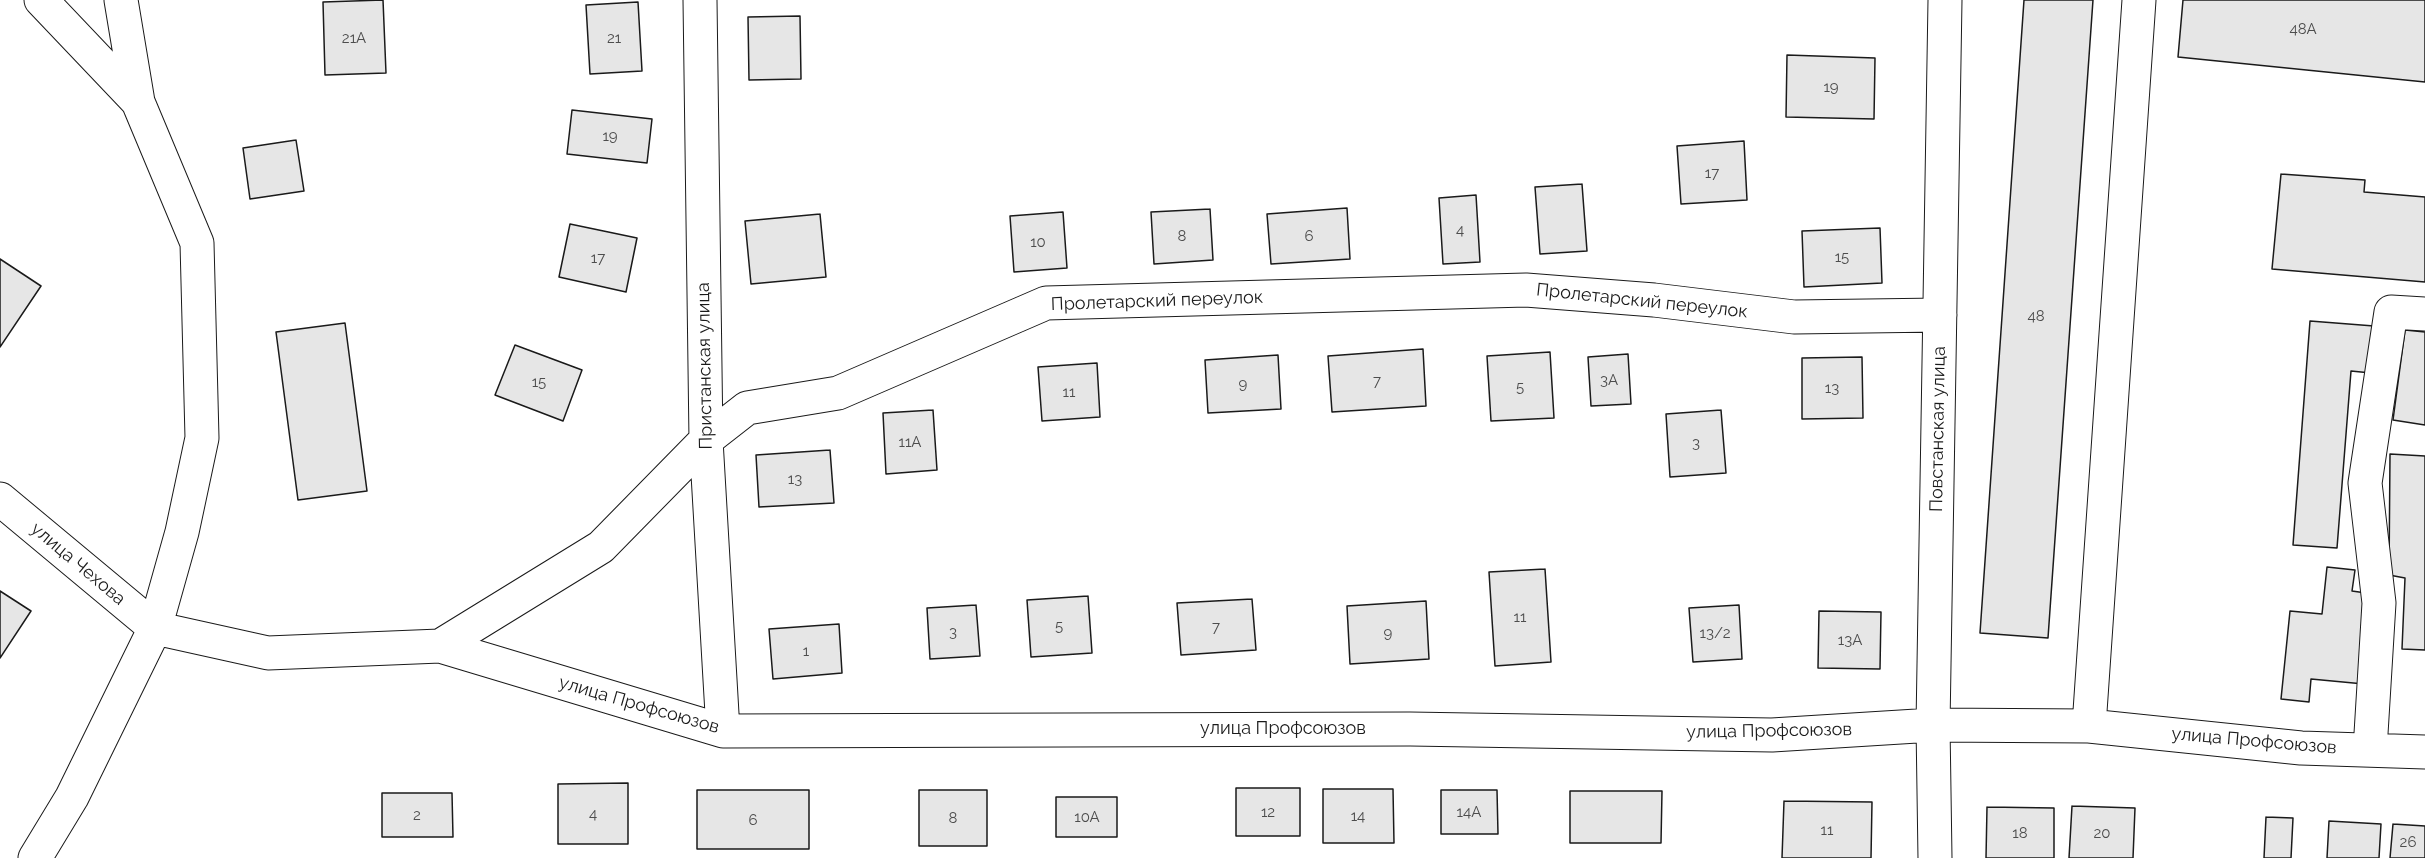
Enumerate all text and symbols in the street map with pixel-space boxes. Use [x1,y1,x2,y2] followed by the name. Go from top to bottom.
[2289,20,2317,38] house number: 48А
[342,29,366,47] house number: 21А
[607,29,621,47] house number: 21
[1823,78,1839,96] house number: 19
[602,127,618,145] house number: 19
[1705,164,1719,182] house number: 17
[1456,221,1464,239] house number: 4
[1178,227,1186,245] house number: 8
[1304,227,1314,245] house number: 6
[1030,233,1046,251] house number: 10
[1835,248,1849,266] house number: 15
[591,249,605,267] house number: 17
[1535,279,1749,323] street label: Пролетарский переулок
[693,282,717,450] street label: Пристанская улица
[1050,287,1264,315] street label: Пролетарский переулок
[2027,307,2045,325] house number: 48
[1926,346,1950,512] street label: Повстанская улица
[1600,371,1618,389] house number: 3А
[1373,372,1381,390] house number: 7
[532,373,546,391] house number: 15
[1239,375,1247,393] house number: 9
[1516,378,1524,396] house number: 5
[1825,379,1839,397] house number: 13
[1063,383,1075,401] house number: 11
[899,433,921,451] house number: 11А
[1692,434,1700,452] house number: 3
[788,470,802,488] house number: 13
[26,518,130,610] street label: улица Чехова
[1514,608,1526,626] house number: 11
[1055,617,1063,635] house number: 5
[1212,618,1220,636] house number: 7
[949,623,957,641] house number: 3
[1384,624,1392,642] house number: 9
[1700,624,1730,642] house number: 13/2
[1838,631,1862,649] house number: 13А
[803,642,809,660] house number: 1
[556,672,722,738] street label: улица Профсоюзов
[1200,718,1366,740] street label: улица Профсоюзов
[1686,719,1852,743] street label: улица Профсоюзов
[2170,723,2338,759] street label: улица Профсоюзов
[1261,803,1275,821] house number: 12
[1457,803,1481,821] house number: 14А
[589,805,597,823] house number: 4
[413,806,421,824] house number: 2
[1351,807,1365,825] house number: 14
[1074,808,1100,826] house number: 10А
[949,809,957,827] house number: 8
[748,811,758,829] house number: 6
[1821,821,1833,839] house number: 11
[2012,824,2028,842] house number: 18
[2094,824,2110,842] house number: 20
[2400,833,2416,851] house number: 26

